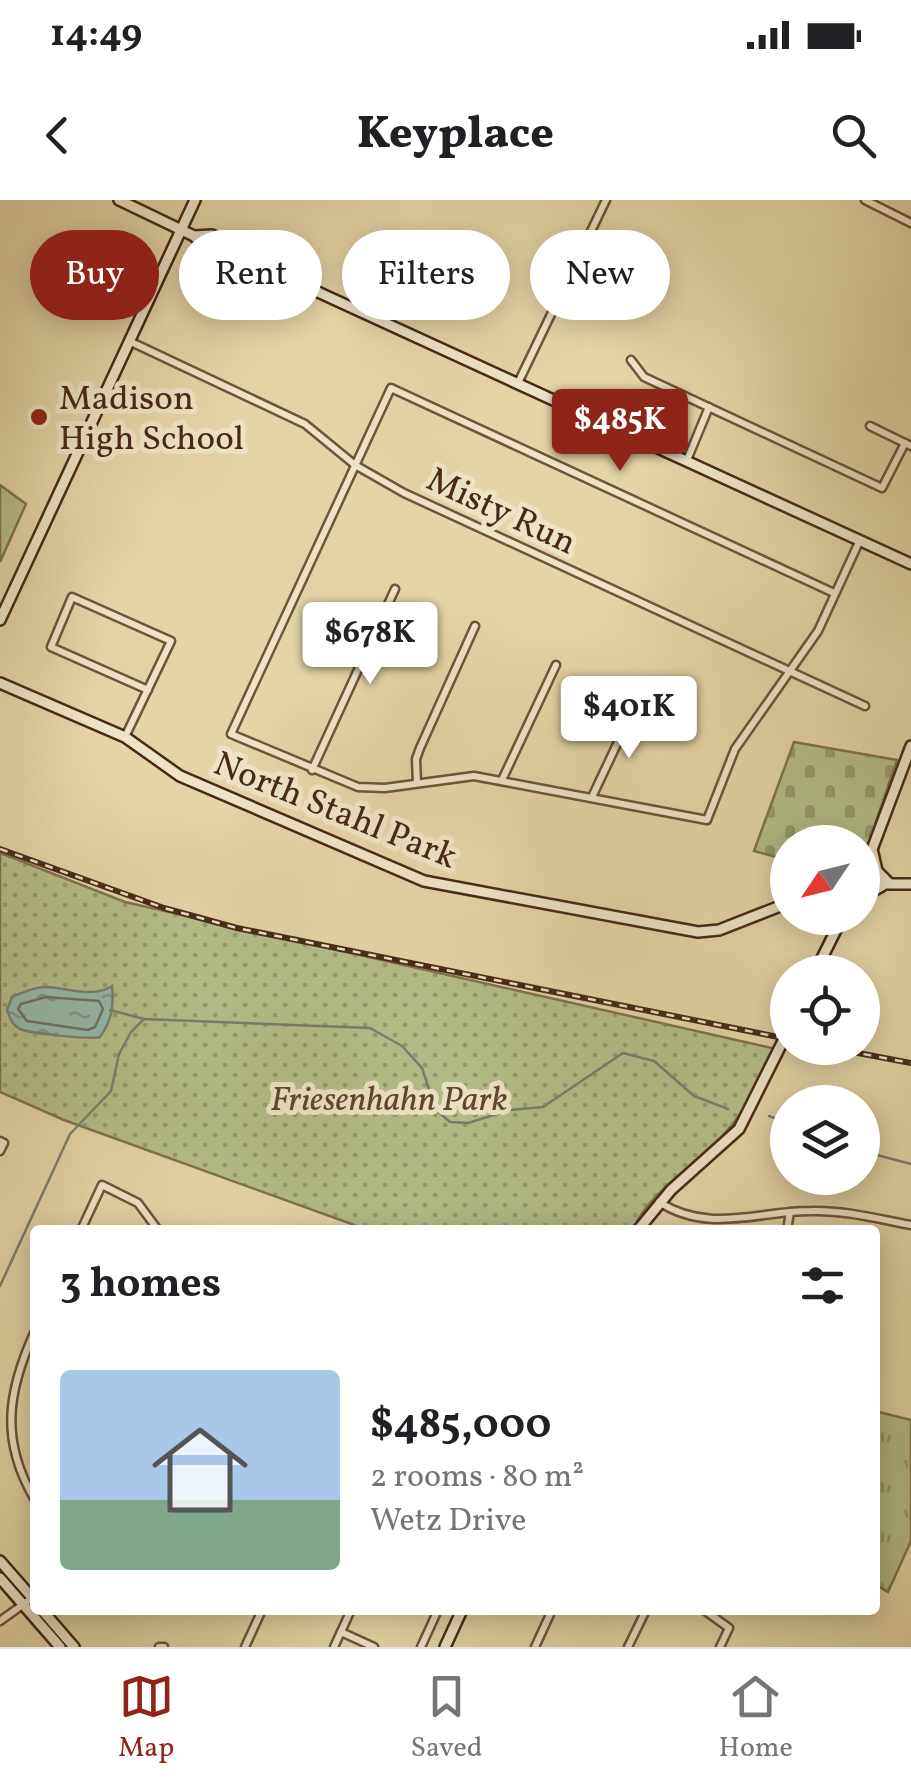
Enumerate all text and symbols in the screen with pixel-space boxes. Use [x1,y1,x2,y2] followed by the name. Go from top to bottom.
[50,9,142,62] text: 14:49
[357,104,554,167] text: Keyplace
[30,108,85,163] icon: back
[826,108,881,163] icon: search
[30,230,159,320] chip: Buy
[179,230,322,320] chip: Rent
[342,230,510,320] chip: Filters
[530,230,670,320] chip: New
[59,376,244,464] place label: Madison High School
[550,389,690,474] pin: $485K
[574,399,666,443] text: $485K
[28,406,50,428] marker: Madison High School
[418,457,583,568] street label: Misty Run
[300,602,440,687] pin: $678K
[325,612,415,656] text: $678K
[559,676,699,761] pin: $401K
[583,686,675,730] text: $401K
[206,741,464,882] street label: North Stahl Park
[770,825,880,935] north arrow
[770,825,880,1195] map controls
[770,955,880,1065] button: locate
[270,1077,508,1125] park label: Friesenhahn Park
[770,1085,880,1195] button: layers
[60,1256,221,1315] text: 3 homes
[795,1258,850,1313] icon: filters
[370,1397,551,1456] text: $485,000
[140,1410,260,1530] icon: home
[370,1456,584,1500] text: 2 rooms · 80 m²
[370,1500,527,1544] text: Wetz Drive
[118,1669,174,1768] tab: Map
[410,1669,483,1768] tab: Saved
[719,1669,793,1768] tab: Home

